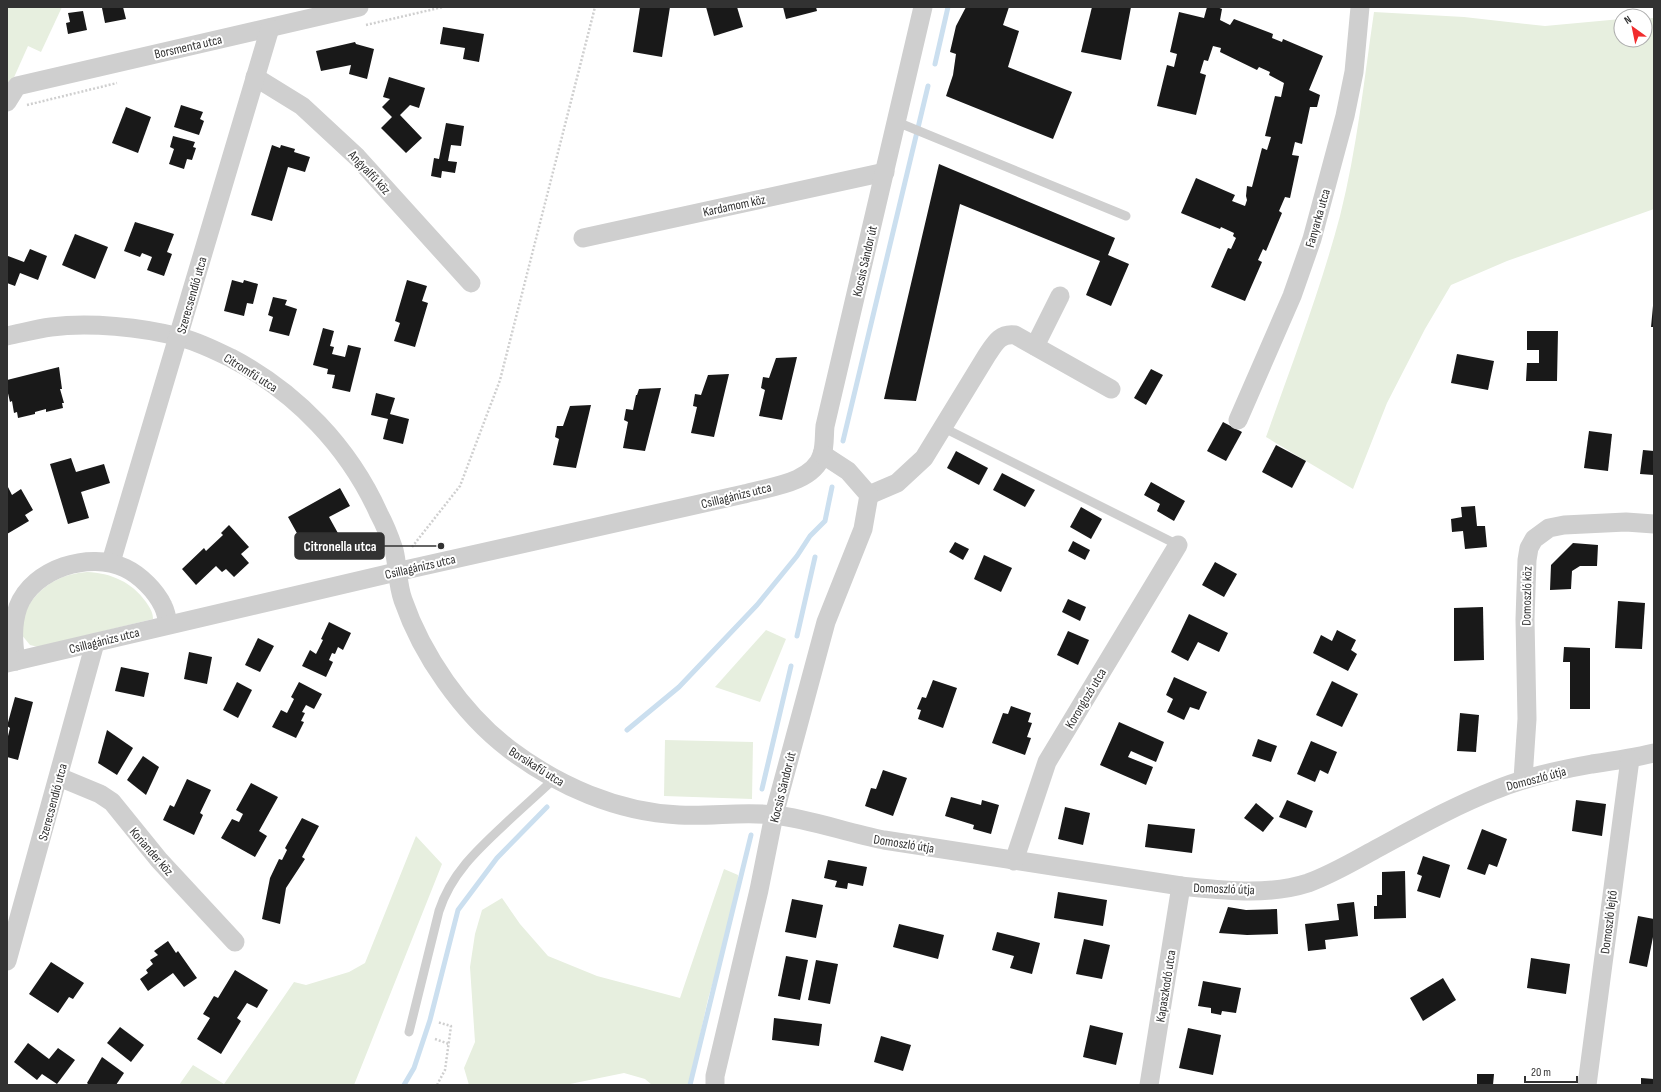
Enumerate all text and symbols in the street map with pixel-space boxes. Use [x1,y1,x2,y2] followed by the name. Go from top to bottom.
[1613,8,1653,48] north arrow
[1622,13,1634,27] text: N
[153,31,224,63] street label: Borsmenta utca
[344,147,394,198] street label: Angyalfű köz
[1302,187,1334,249] street label: Fanyarka utca
[701,191,767,220] street label: Kardamom köz
[849,224,881,298] street label: Kocsis Sándor út
[173,255,211,336] street label: Szerecsendió utca
[221,350,280,396] street label: Citromfű utca
[699,480,773,512] street label: Csillagánizs utca
[295,533,384,559] callout: Citronella utca
[304,538,377,555] text: Citronella utca
[383,551,457,583] street label: Csillagánizs utca
[1518,566,1536,626] street label: Domoszló köz
[67,625,141,657] street label: Csillagánizs utca
[1062,666,1110,731] street label: Korongozó utca
[506,744,567,790] street label: Borsikafű utca
[766,750,799,824] street label: Kocsis Sándor út
[35,762,71,843] street label: Szerecsendió utca
[1505,763,1568,795] street label: Domoszló útja
[126,824,177,879] street label: Koriander köz
[872,831,935,857] street label: Domoszló útja
[1193,880,1255,898] street label: Domoszló útja
[1597,889,1621,955] street label: Domoszló lejtő
[1152,949,1180,1023] street label: Kapaszkodó utca
[1525,1058,1577,1084] scale bar
[1531,1065,1551,1080] text: 20 m

